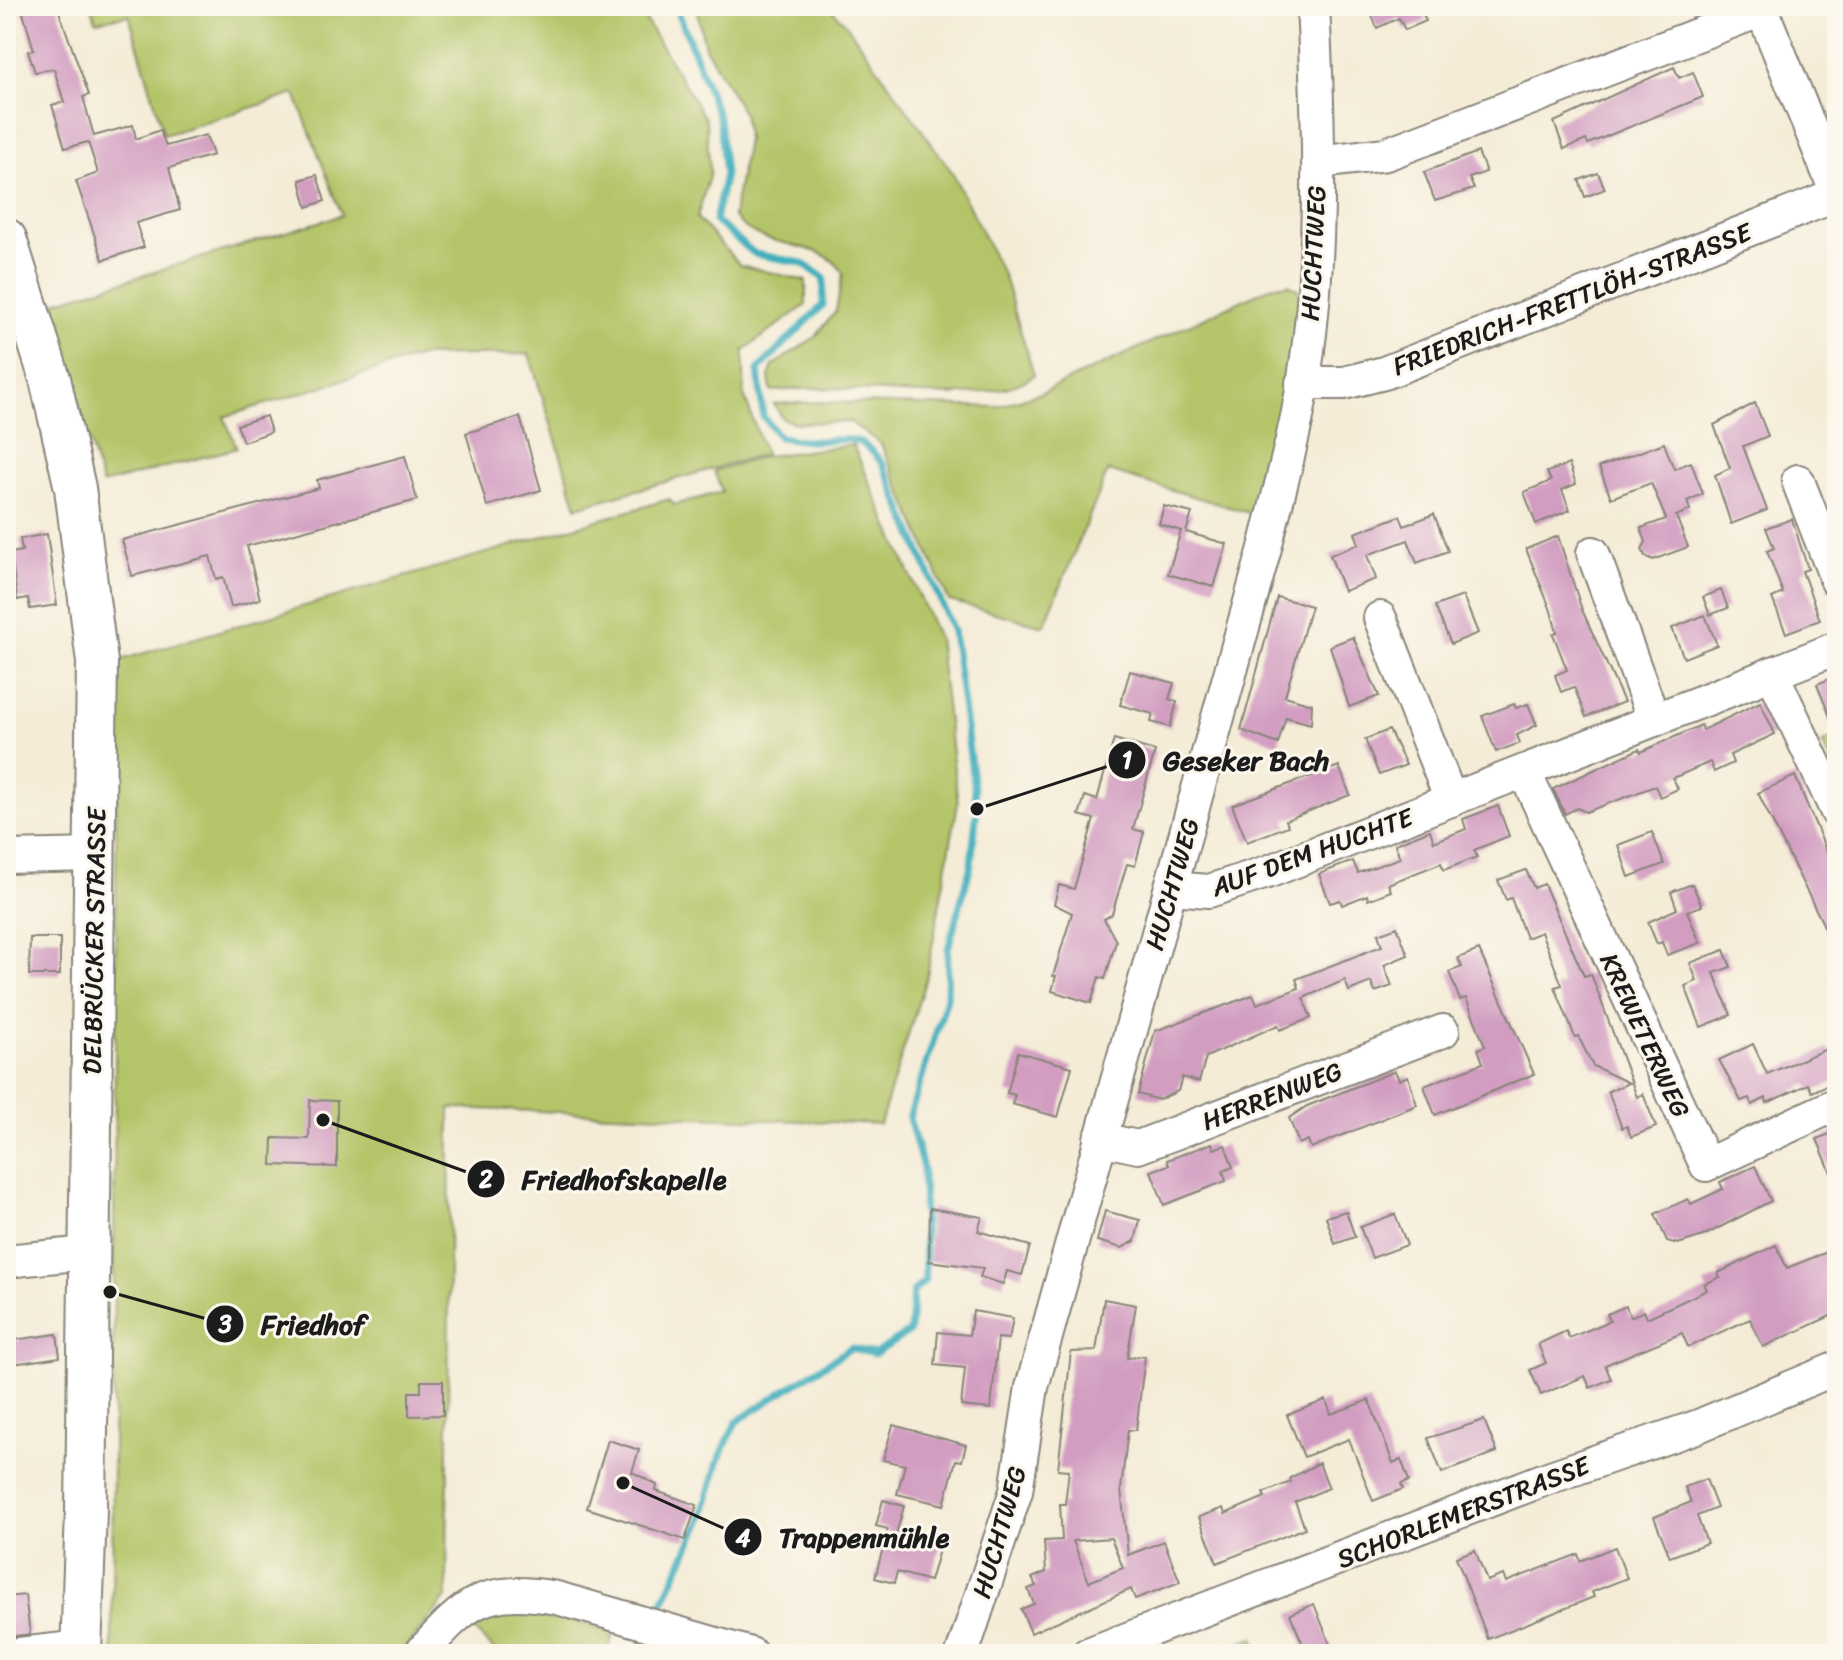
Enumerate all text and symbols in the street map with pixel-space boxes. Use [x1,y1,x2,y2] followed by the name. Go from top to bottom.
[1286,184,1340,322] street label: HUCHTWEG
[1386,209,1760,389] street label: FRIEDRICH-FRETTLÖH-STRASSE
[1107,734,1345,786] callout: Geseker Bach
[1163,736,1330,785] text: Geseker Bach
[1122,739,1132,781] text: 1
[1204,794,1421,910] street label: AUF DEM HUCHTE
[69,806,119,1075] street label: DELBRÜCKER STRASSE
[1131,812,1213,956] street label: HUCHTWEG
[1587,945,1703,1125] street label: KREWETERWEG
[1195,1048,1349,1144] street label: HERRENWEG
[466,1153,743,1205] callout: Friedhofskapelle
[521,1155,727,1204] text: Friedhofskapelle
[478,1158,493,1200] text: 2
[205,1298,381,1350] callout: Friedhof
[260,1300,370,1349] text: Friedhof
[217,1303,232,1345] text: 3
[1330,1442,1598,1581] street label: SCHORLEMERSTRASSE
[958,1460,1040,1604] street label: HUCHTWEG
[723,1511,965,1563] callout: Trappenmühle
[779,1513,950,1562] text: Trappenmühle
[736,1517,751,1559] text: 4

